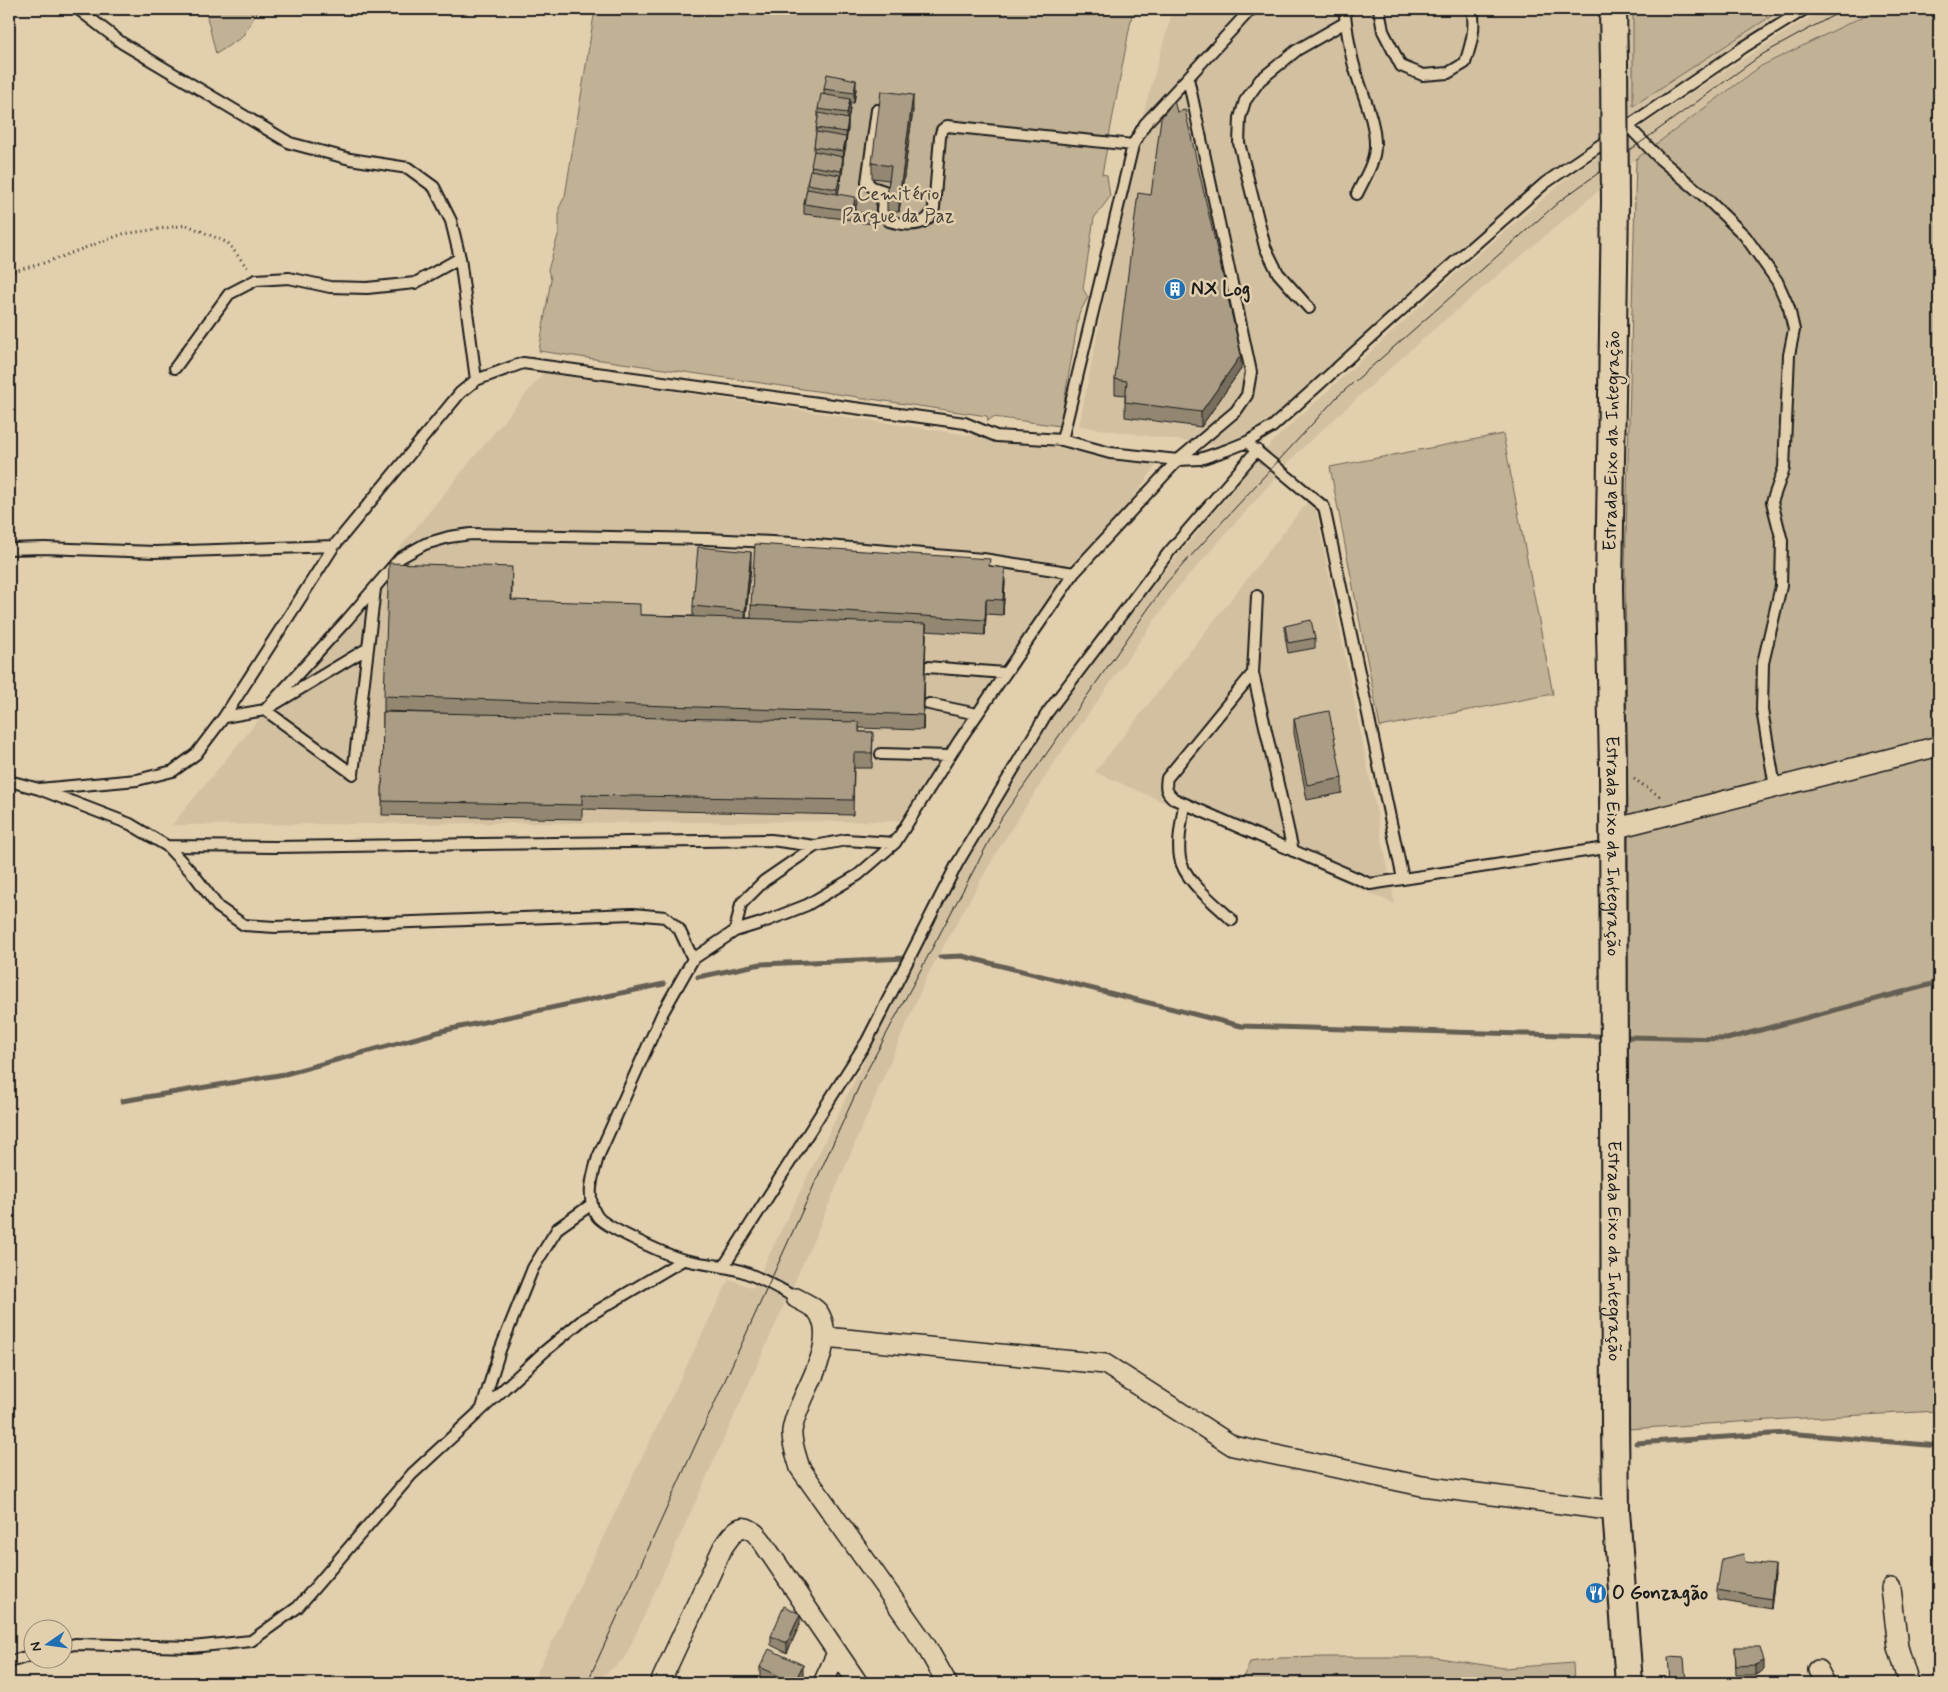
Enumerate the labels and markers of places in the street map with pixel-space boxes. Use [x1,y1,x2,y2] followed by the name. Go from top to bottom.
[1163,277,1187,301] building icon: NX Log
[1191,277,1250,303] place label: NX Log
[1584,1581,1608,1605] restaurant icon: O Gonzagão
[1612,1581,1708,1607] place label: O Gonzagão

